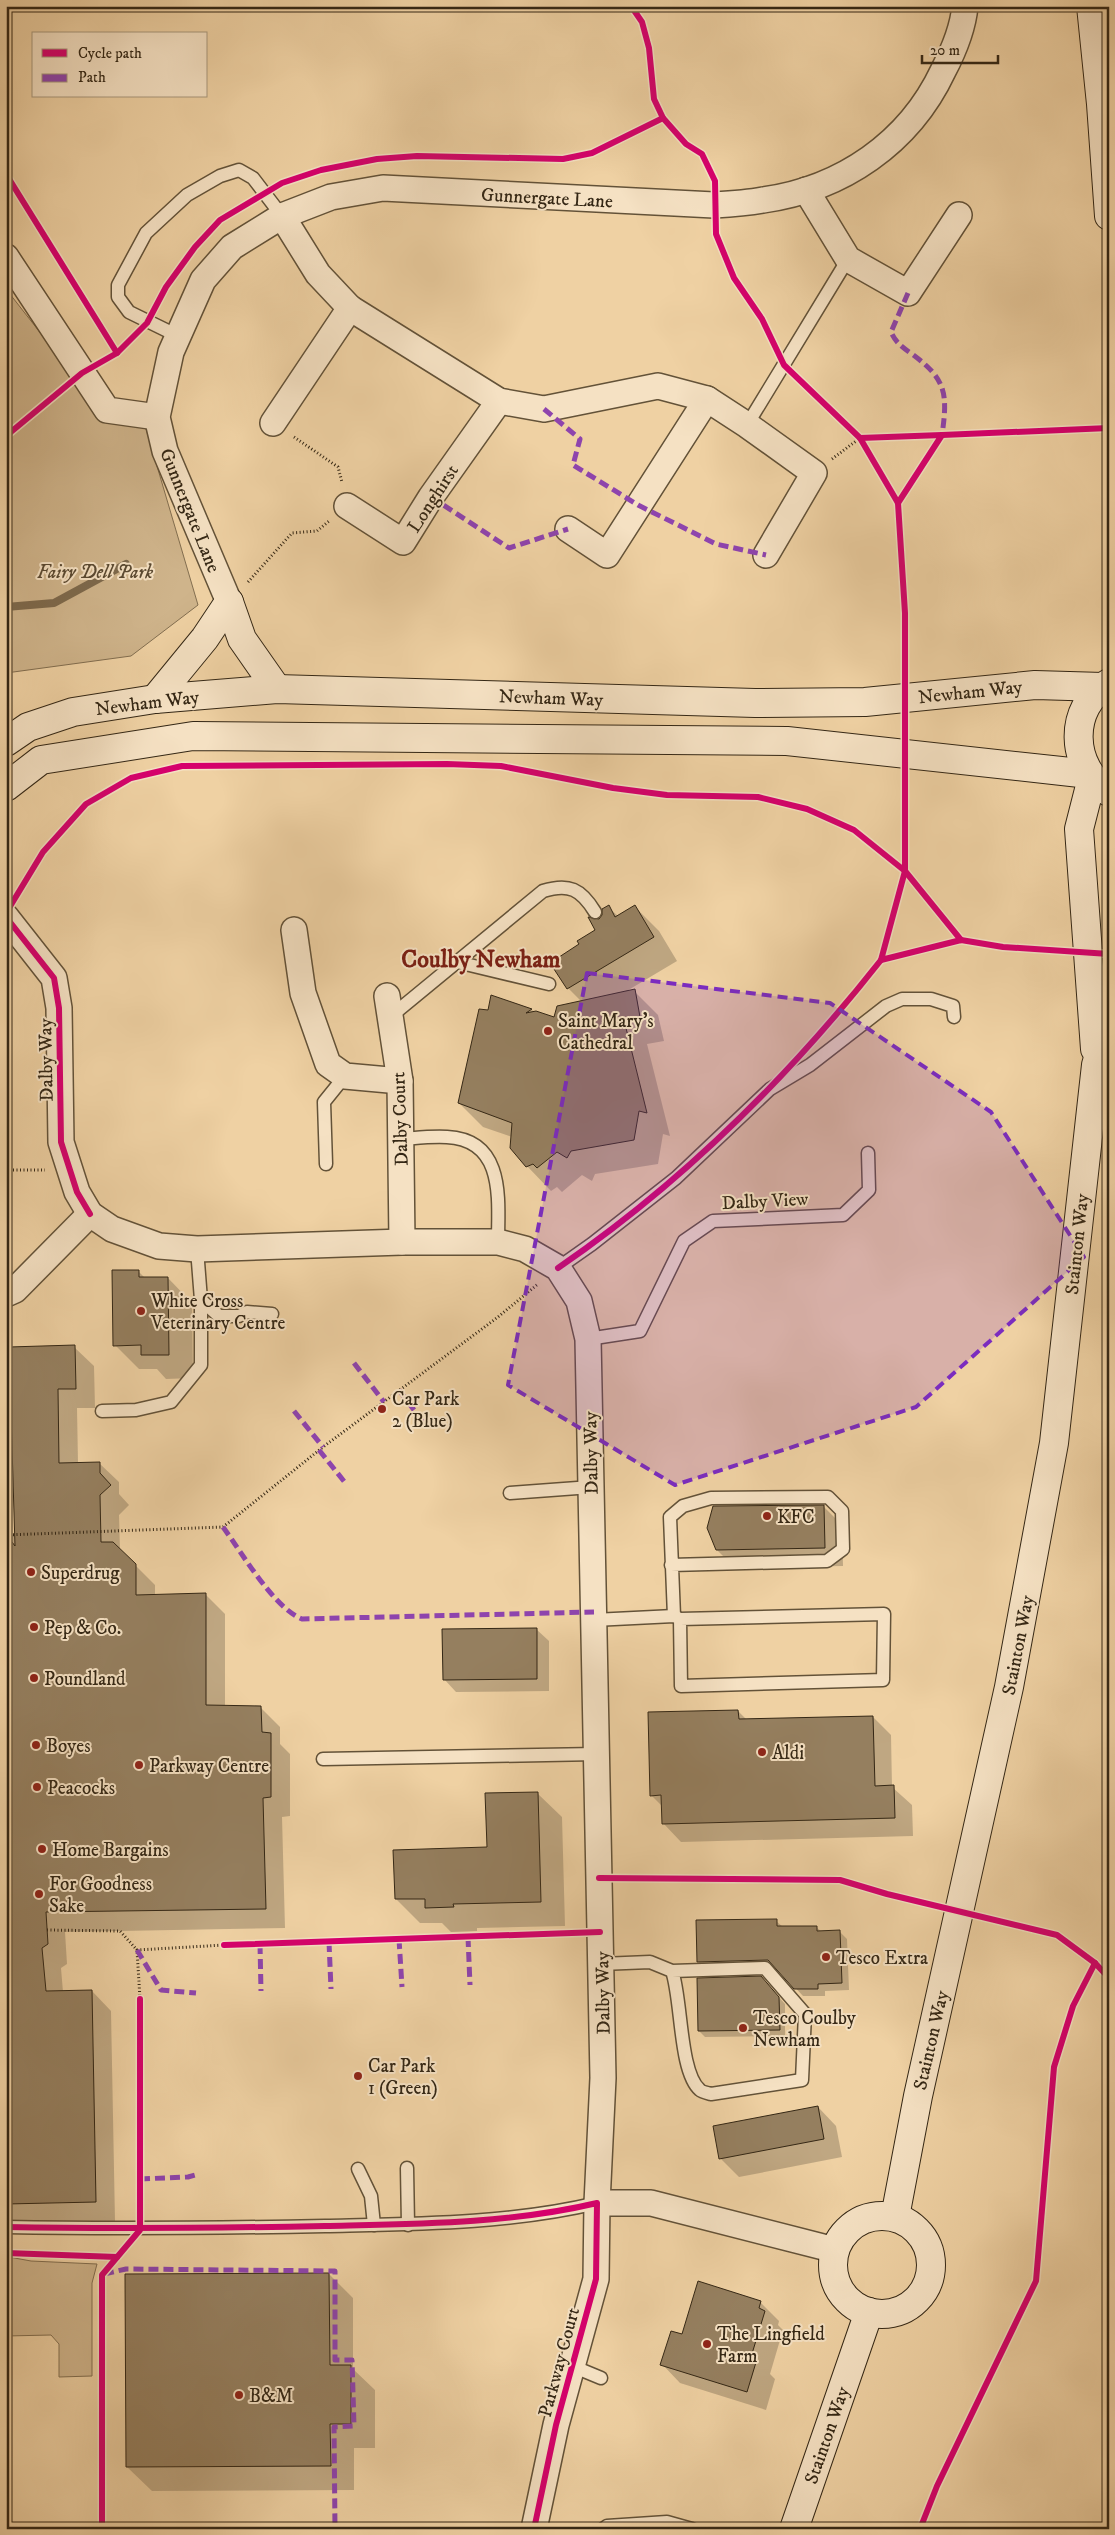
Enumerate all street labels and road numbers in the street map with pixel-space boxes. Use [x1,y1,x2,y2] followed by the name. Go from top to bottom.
[480,184,614,213] street label: Gunnergate Lane
[154,445,225,576] street label: Gunnergate Lane
[403,460,464,537] street label: Longhirst
[917,675,1024,709] street label: Newham Way
[498,685,605,712] street label: Newham Way
[94,686,202,721] street label: Newham Way
[34,1017,59,1102] street label: Dalby Way
[387,1072,414,1166] street label: Dalby Court
[721,1188,809,1215] street label: Dalby View
[1061,1192,1094,1296] street label: Stainton Way
[579,1410,604,1495] street label: Dalby Way
[998,1592,1040,1697] street label: Stainton Way
[591,1950,616,2035] street label: Dalby Way
[909,1987,954,2092] street label: Stainton Way
[534,2305,585,2420] street label: Parkway Court
[800,2383,855,2487] street label: Stainton Way

